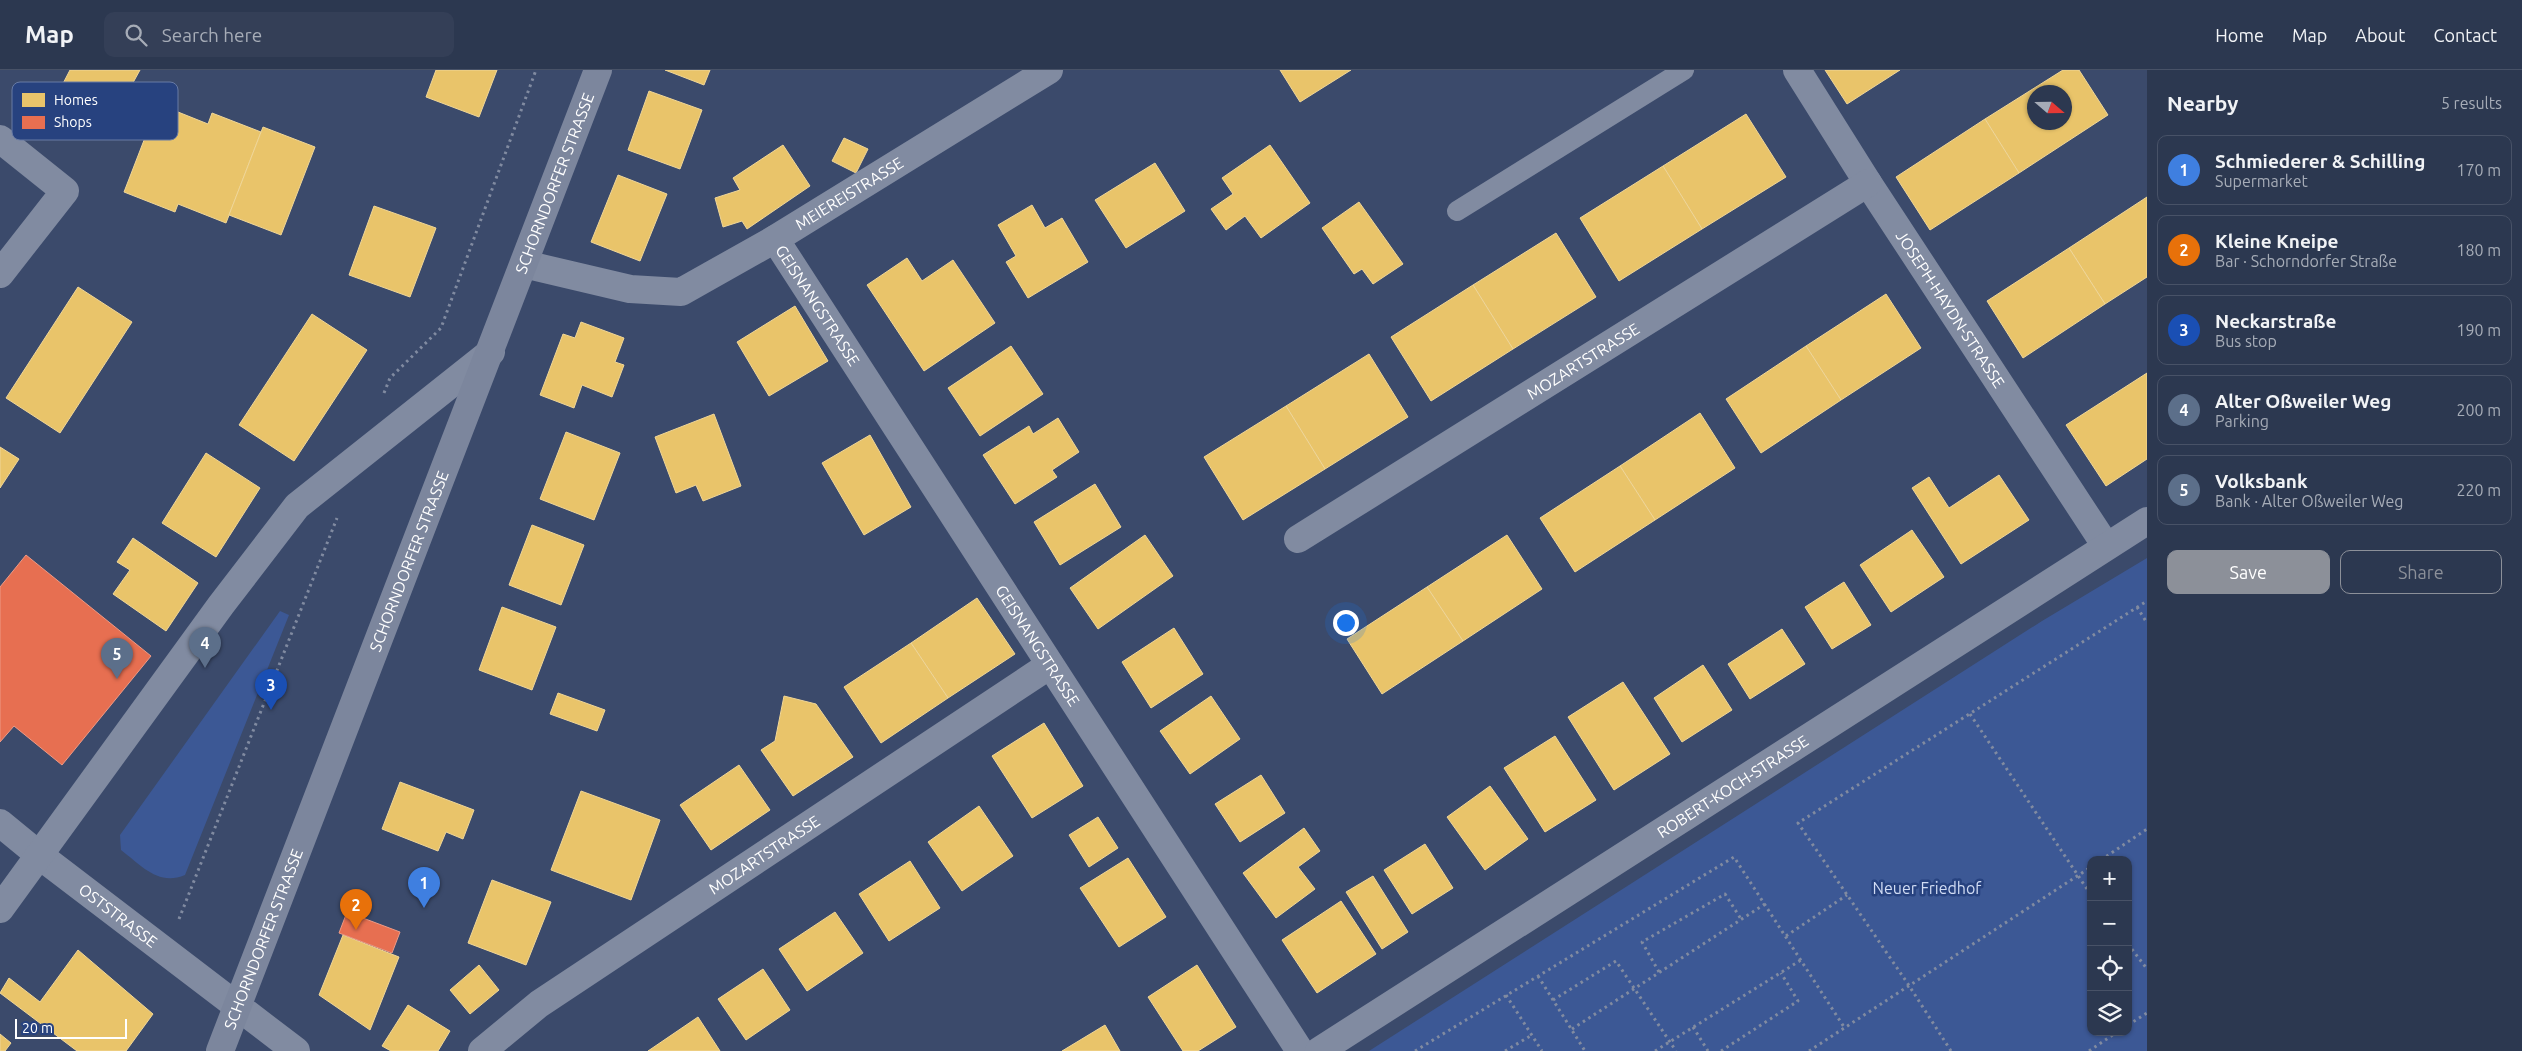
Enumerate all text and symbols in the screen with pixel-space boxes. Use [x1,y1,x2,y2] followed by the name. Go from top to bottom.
[104,12,454,57] search box
[25,21,74,48] text: Map
[122,21,150,49] icon: search
[162,24,262,46] text: Search here
[2215,25,2264,45] text: Home
[2292,25,2327,45] text: Map
[2355,25,2405,45] text: About
[2433,25,2497,45] text: Contact
[12,82,178,140] legend
[2027,85,2072,130] north arrow
[511,90,597,276] street label: SCHORNDORFER STRASSE
[2167,91,2238,115] text: Nearby
[54,92,98,108] text: Homes
[2441,94,2502,112] text: 5 results
[54,114,92,130] text: Shops
[2215,150,2425,172] text: Schmiederer & Schilling
[792,153,906,233] street label: MEIEREISTRASSE
[2179,161,2189,179] text: 1
[2456,161,2501,179] text: 170 m
[2215,172,2308,190] text: Supermarket
[1893,227,2009,391] street label: JOSEPH-HAYDN-STRASSE
[2215,230,2338,252] text: Kleine Kneipe
[2179,241,2189,259] text: 2
[2456,241,2501,259] text: 180 m
[772,242,863,369] street label: GEISNANGSTRASSE
[2215,252,2397,270] text: Bar · Schorndorfer Straße
[2215,310,2336,332] text: Neckarstraße
[1523,319,1643,403] street label: MOZARTSTRASSE
[2179,321,2189,339] text: 3
[2456,321,2501,339] text: 190 m
[2215,332,2277,350] text: Bus stop
[2215,390,2391,412] text: Alter Oßweiler Weg
[2179,401,2189,419] text: 4
[2456,401,2501,419] text: 200 m
[2215,412,2269,430] text: Parking
[366,468,452,654] street label: SCHORNDORFER STRASSE
[2215,470,2308,492] text: Volksbank
[2179,481,2189,499] text: 5
[2456,481,2501,499] text: 220 m
[2215,492,2404,510] text: Bank · Alter Oßweiler Weg
[2167,550,2330,594] button: Save
[2340,550,2502,594] button: Share
[992,582,1083,709] street label: GEISNANGSTRASSE
[1333,610,1359,636] your location
[189,627,221,668] pin: 4
[101,638,133,679] pin: 5
[255,669,287,710] pin: 3
[1654,731,1811,841] street label: ROBERT-KOCH-STRASSE
[705,811,823,898] street label: MOZARTSTRASSE
[220,846,306,1032] street label: SCHORNDORFER STRASSE
[2087,856,2132,1036] map controls
[2087,856,2132,901] button: +
[408,867,440,908] pin: 1
[1873,879,1982,897] park label: Neuer Friedhof
[75,880,161,951] street label: OSTSTRASSE
[340,889,372,930] pin: 2
[2087,901,2132,946] button: −
[2087,946,2132,991] button: locate
[2087,991,2132,1036] button: layers
[15,1016,128,1039] scale bar
[22,1020,53,1036] text: 20 m

